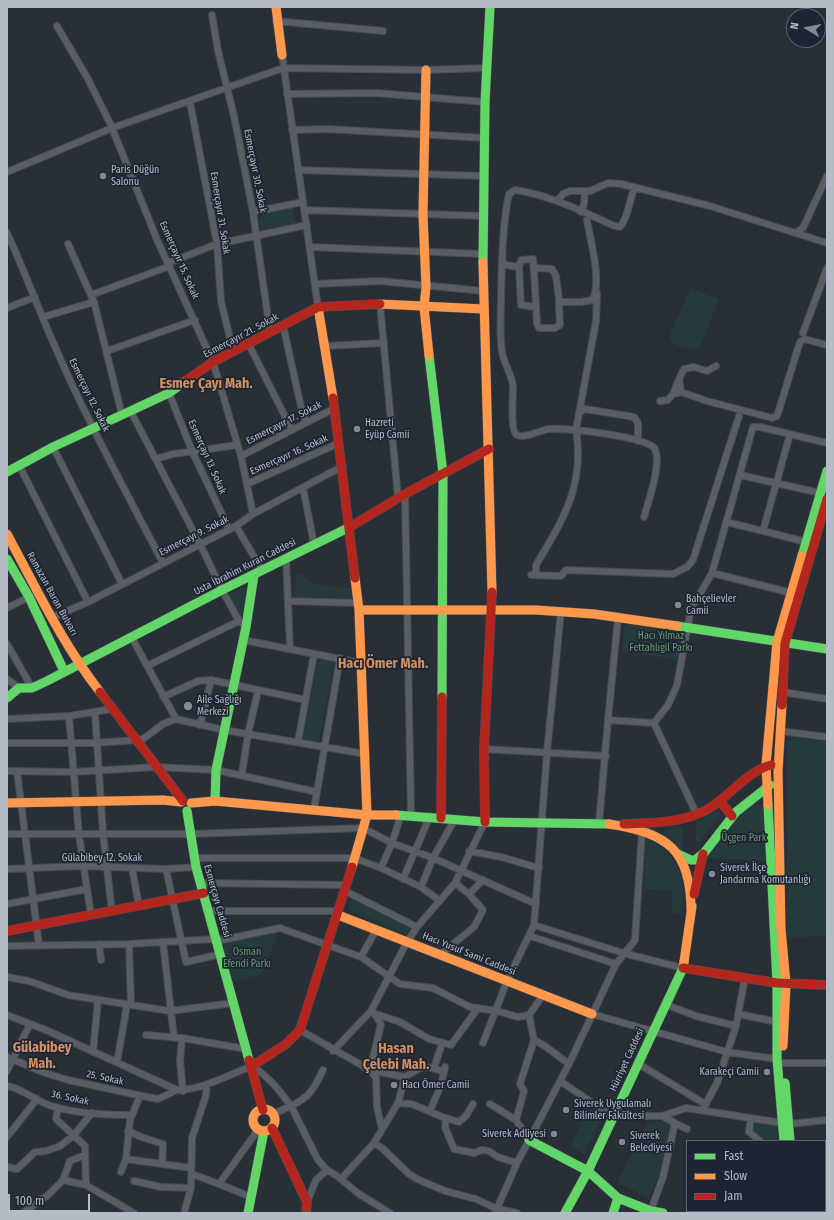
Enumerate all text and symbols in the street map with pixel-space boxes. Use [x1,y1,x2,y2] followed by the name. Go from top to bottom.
[786,8,826,48] north arrow
[788,22,802,30] text: N
[241,128,269,214] street label: Esmerçayır 30. Sokak
[111,164,159,188] place label: Paris Düğün Salonu
[98,171,108,181] marker: Paris Düğün Salonu
[208,171,232,255] street label: Esmerçayır 31. Sokak
[156,219,202,301] street label: Esmerçayır 15. Sokak
[201,311,281,361] street label: Esmerçayır 21. Sokak
[66,356,112,434] street label: Esmerçayı 12. Sokak
[159,376,253,392] district label: Esmer Çayı Mah.
[244,399,324,447] street label: Esmerçayır 17. Sokak
[365,417,409,440] place label: Hazreti Eyüp Camii
[185,418,229,496] street label: Esmerçayı 13. Sokak
[352,424,362,434] marker: Hazreti Eyüp Camii
[248,432,330,478] street label: Esmerçayır 16. Sokak
[157,513,231,559] street label: Esmerçayı 9. Sokak
[192,536,298,598] street label: Usta İbrahim Kuran Caddesi
[24,550,80,638] street label: Ramazan Baran Bulvarı
[686,593,736,616] place label: Bahçelievler Camii
[673,600,683,610] marker: Bahçelievler Camii
[629,630,693,654] park label: Hacı Yılmaz Fettahlıgil Parkı
[338,656,428,672] district label: Hacı Ömer Mah.
[197,694,241,718] place label: Aile Sağlığı Merkezi
[182,700,194,712] marker: Aile Sağlığı Merkezi
[722,832,766,844] park label: Üçgen Park
[62,852,142,864] street label: Gülabibey 12. Sokak
[720,862,811,886] place label: Siverek İlçe Jandarma Komutanlığı
[201,863,233,939] street label: Esmerçayı Caddesi
[707,869,717,879] marker: Siverek İlçe Jandarma Komutanlığı
[421,930,517,978] street label: Hacı Yusuf Sami Caddesi
[223,946,271,970] park label: Osman Efendi Parkı
[607,1027,647,1093] street label: Hürriyet Caddesi
[13,1040,71,1072] district label: Gülabibey Mah.
[363,1041,429,1074] district label: Hasan Çelebi Mah.
[700,1066,759,1078] place label: Karakeçi Camii
[762,1067,772,1077] marker: Karakeçi Camii
[85,1068,125,1088] street label: 25. Sokak
[402,1079,469,1091] place label: Hacı Ömer Camii
[389,1080,399,1090] marker: Hacı Ömer Camii
[50,1088,90,1108] street label: 36. Sokak
[574,1098,651,1122] place label: Siverek Uygulamalı Bilimler Fakültesi
[561,1105,571,1115] marker: Siverek Uygulamalı Bilimler Fakültesi
[482,1128,546,1140] place label: Siverek Adliyesi
[549,1129,559,1139] marker: Siverek Adliyesi
[630,1130,672,1154] place label: Siverek Belediyesi
[617,1137,627,1147] marker: Siverek Belediyesi
[686,1140,826,1212] legend
[724,1149,743,1163] text: Fast
[724,1169,747,1183] text: Slow
[10,1186,92,1212] scale bar
[724,1189,742,1203] text: Jam
[15,1194,44,1208] text: 100 m

